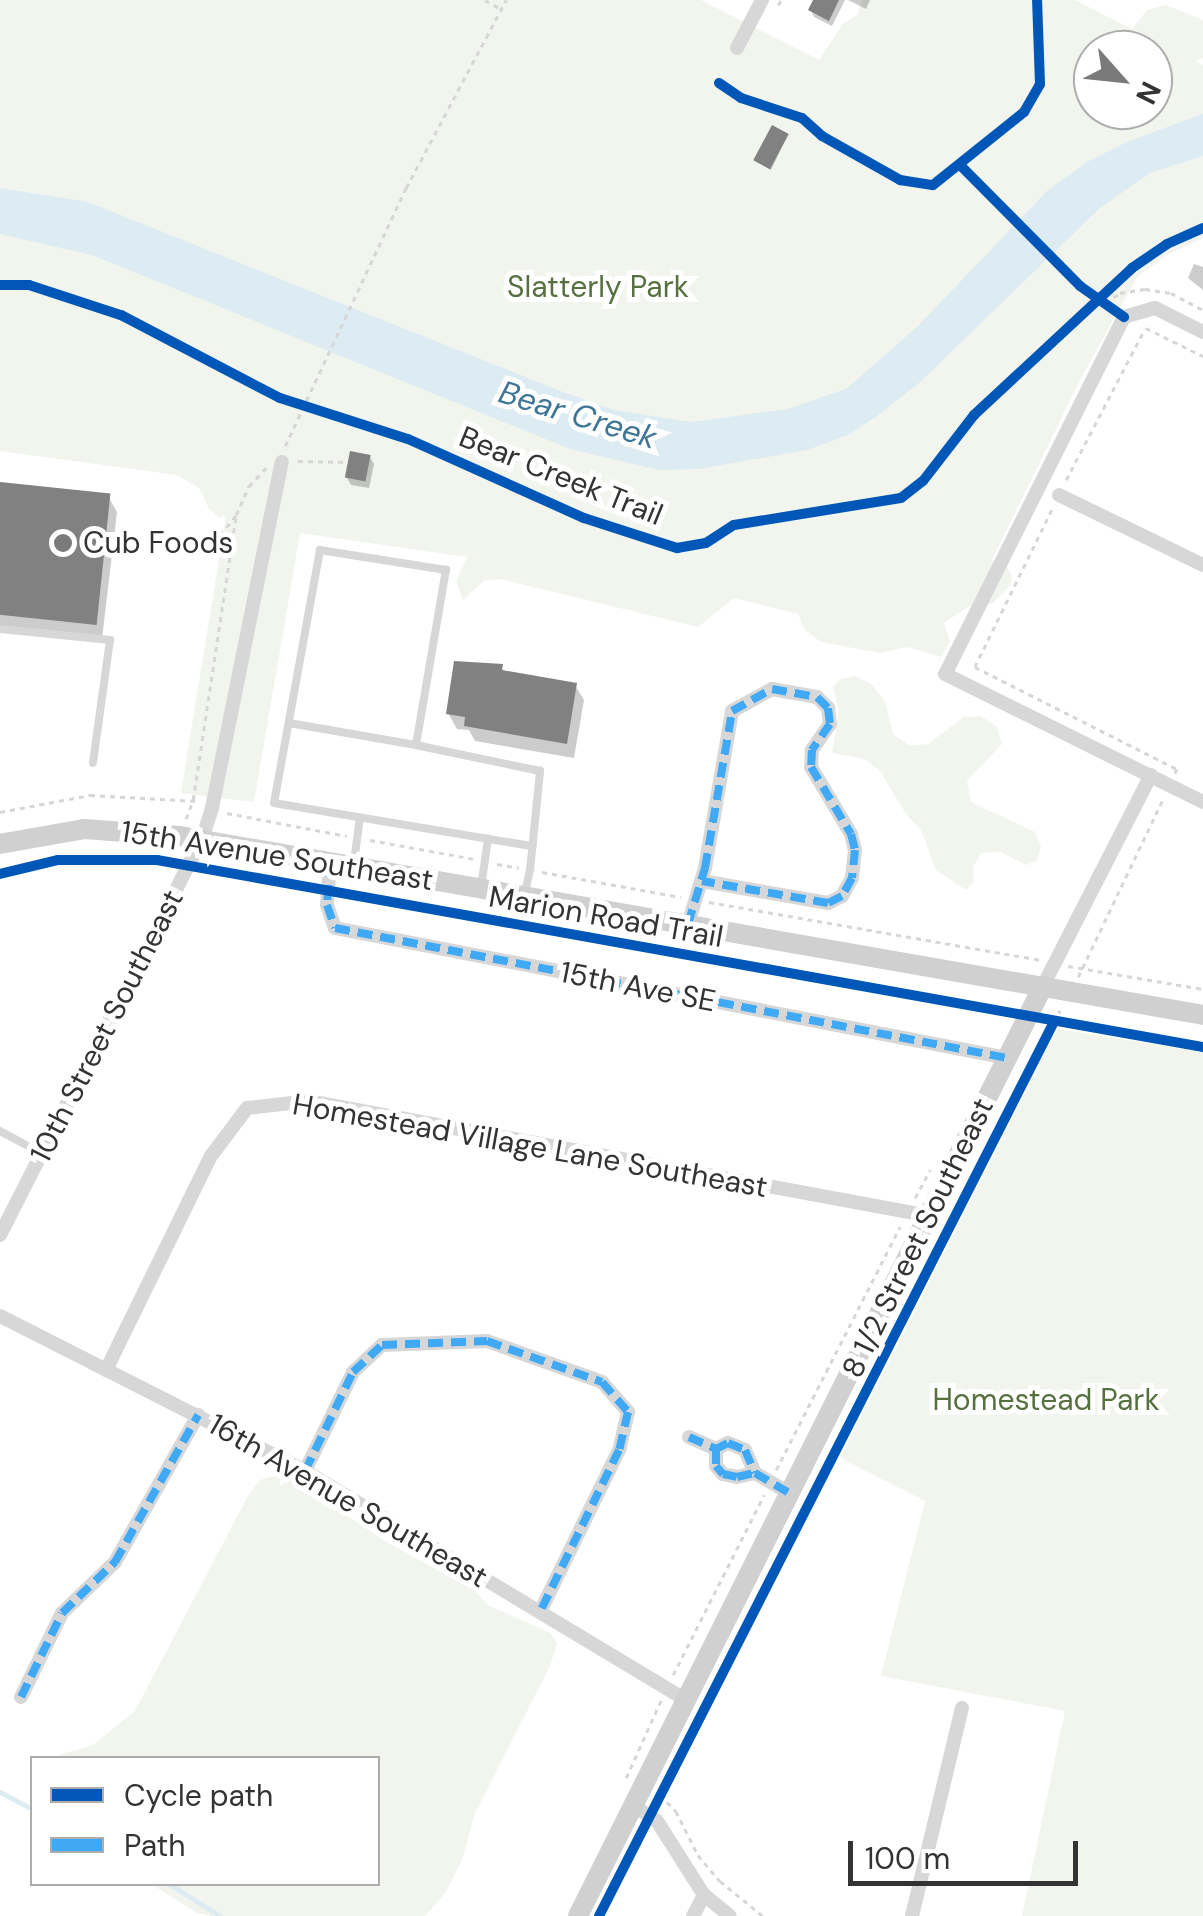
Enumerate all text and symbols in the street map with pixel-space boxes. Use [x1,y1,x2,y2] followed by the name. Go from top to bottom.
[1073,30,1173,130] north arrow
[1127,75,1170,110] text: N
[507,269,689,305] park label: Slatterly Park
[494,373,662,457] water label: Bear Creek
[454,419,668,533] street label: Bear Creek Trail
[83,525,233,561] place label: Cub Foods
[52,532,74,554] marker: Cub Foods
[118,814,436,898] street label: 15th Avenue Southeast
[486,879,726,955] street label: Marion Road Trail
[23,884,191,1168] street label: 10th Street Southeast
[557,954,719,1020] street label: 15th Ave SE
[290,1086,770,1206] street label: Homestead Village Lane Southeast
[835,1092,1001,1384] street label: 8 1/2 Street Southeast
[932,1382,1160,1418] park label: Homestead Park
[202,1406,494,1596] street label: 16th Avenue Southeast
[30,1756,380,1886] legend
[124,1776,273,1815] text: Cycle path
[853,1821,1083,1883] scale bar
[124,1826,186,1865] text: Path
[865,1839,950,1878] text: 100 m

